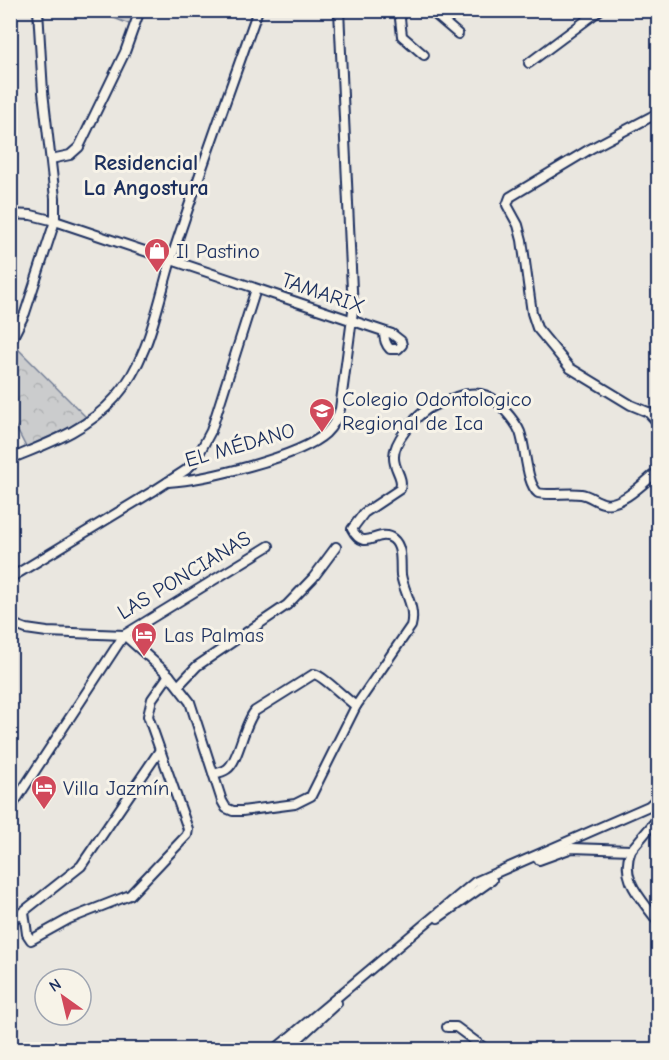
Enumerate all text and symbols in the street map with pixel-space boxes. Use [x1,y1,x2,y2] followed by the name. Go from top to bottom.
[83,150,209,201] district label: Residencial La Angostura
[142,236,172,274] shop icon: Il Pastino
[176,239,260,263] place label: Il Pastino
[278,268,368,318] street label: TAMARIX
[342,387,532,435] place label: Colegio Odontologico Regional de Ica
[307,396,337,434] school or university icon: Colegio Odontologico Regional de Ica
[182,418,298,472] street label: EL MÉDANO
[113,526,255,624] street label: LAS PONCIANAS
[129,620,159,658] hotel icon: Las Palmas
[164,623,264,647] place label: Las Palmas
[29,773,59,811] hotel icon: Villa Jazmín
[63,776,169,800] place label: Villa Jazmín
[33,967,93,1027] north arrow
[46,975,65,996] text: N

